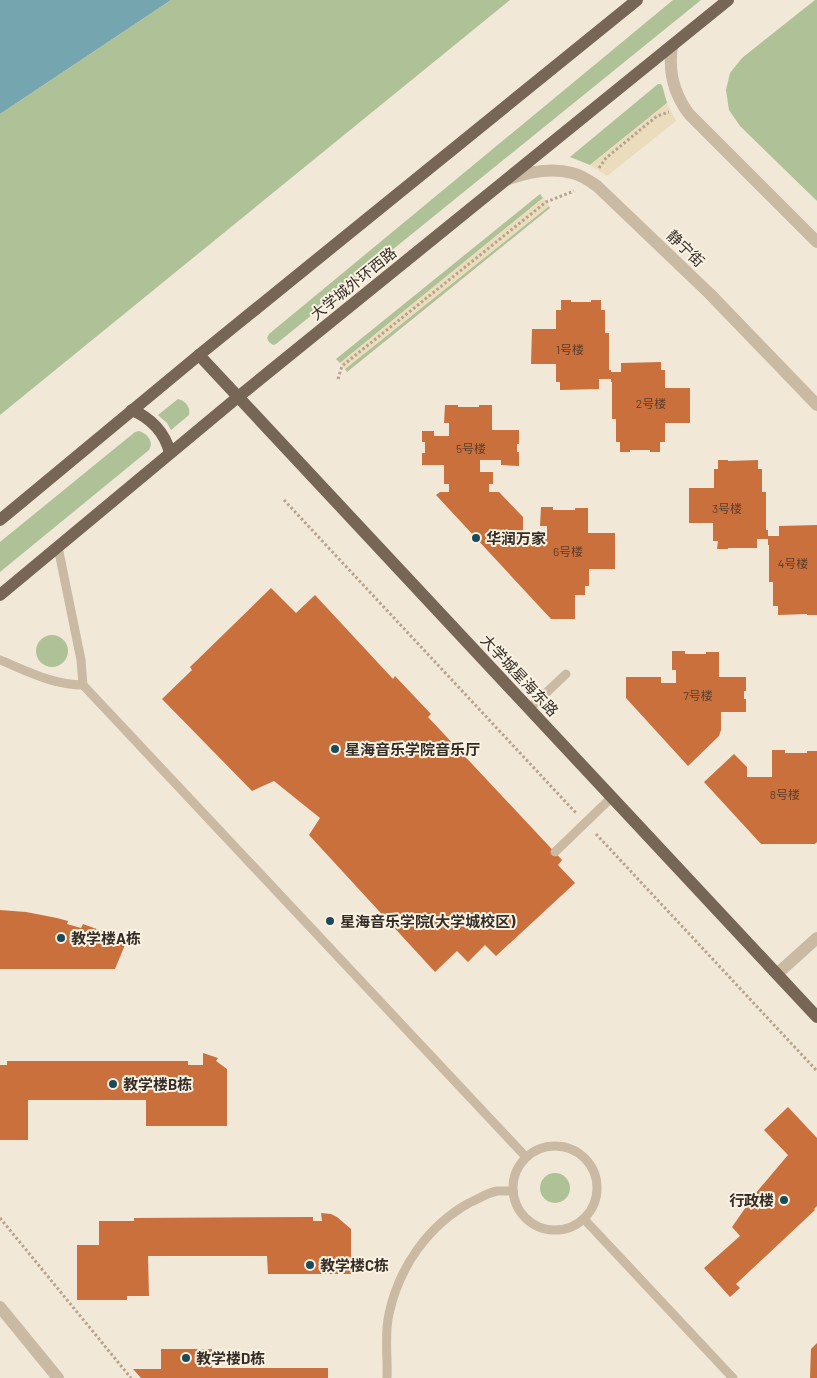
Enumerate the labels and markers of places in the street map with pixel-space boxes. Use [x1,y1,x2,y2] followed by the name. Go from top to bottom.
[486,529,546,547] place label: 华润万家
[470,532,482,544] marker: 华润万家
[345,740,480,758] place label: 星海音乐学院音乐厅
[329,743,341,755] marker: 星海音乐学院音乐厅
[340,912,516,930] place label: 星海音乐学院(大学城校区)
[324,915,336,927] marker: 星海音乐学院(大学城校区)
[71,929,141,947] place label: 教学楼A栋
[55,932,67,944] marker: 教学楼A栋
[123,1075,192,1093] place label: 教学楼B栋
[107,1078,119,1090] marker: 教学楼B栋
[729,1191,774,1209] place label: 行政楼
[778,1194,790,1206] marker: 行政楼
[320,1256,389,1274] place label: 教学楼C栋
[304,1259,316,1271] marker: 教学楼C栋
[196,1349,265,1367] place label: 教学楼D栋
[180,1352,192,1364] marker: 教学楼D栋

